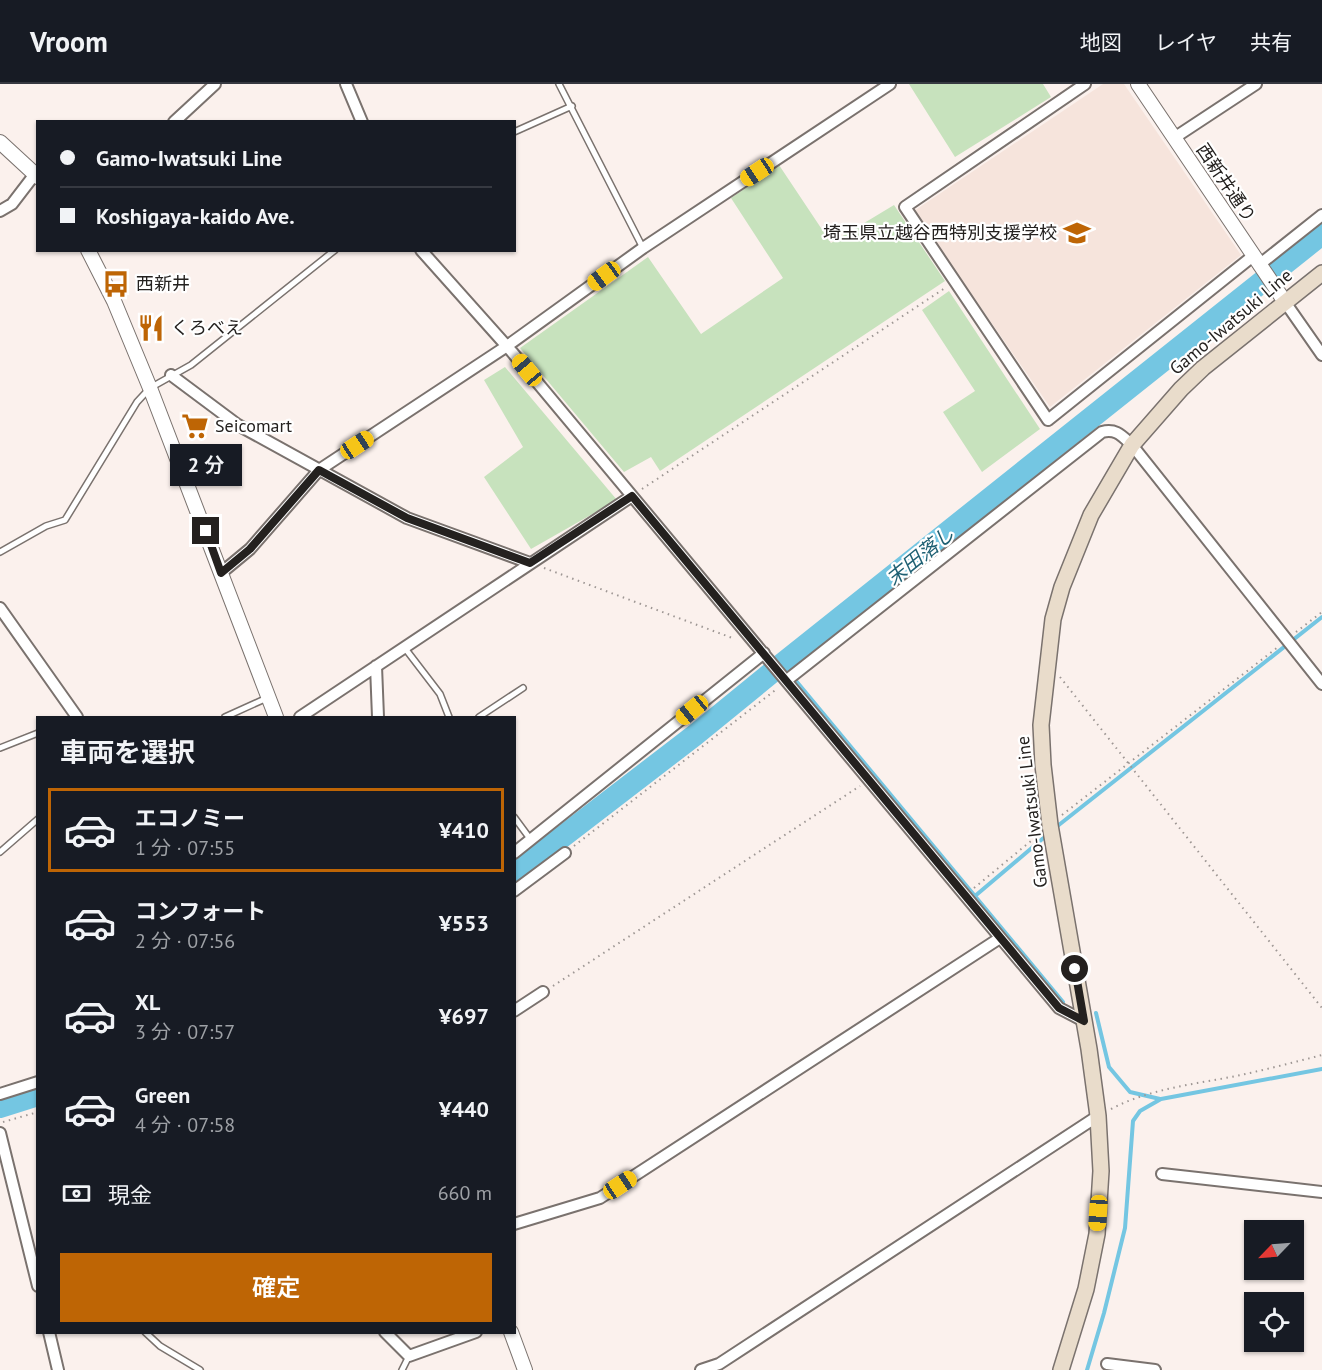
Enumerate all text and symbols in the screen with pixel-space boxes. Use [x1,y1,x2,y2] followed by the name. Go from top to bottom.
[30,23,108,60] text: Vroom
[1080,29,1122,56] text: 地図
[1155,29,1217,56] text: レイヤ
[1250,29,1292,56] text: 共有
[1192,139,1261,226] street label: 西新井通り
[96,144,282,172] text: Gamo-Iwatsuki Line
[737,155,777,189] car
[96,202,295,230] text: Koshigaya-kaido Ave.
[1062,218,1092,248] school or university icon: 埼玉県立越谷西特別支援学校
[823,221,1057,244] place label: 埼玉県立越谷西特別支援学校
[584,258,624,294] car
[1165,264,1297,380] street label: Gamo-Iwatsuki Line
[101,269,131,299] bus stop icon: 西新井
[136,272,190,295] place label: 西新井
[136,313,166,343] restaurant icon: くろべえ
[171,316,243,339] place label: くろべえ
[509,350,545,390] car
[180,411,210,441] supermarket icon: Seicomart
[215,414,292,437] place label: Seicomart
[337,428,377,462] car
[170,444,242,486] callout: 2 分
[188,452,224,478] text: 2 分
[192,517,219,544] route end
[881,521,959,591] water label: 末田落し
[672,692,712,728] car
[60,735,195,769] text: 車両を選択
[1011,735,1052,889] street label: Gamo-Iwatsuki Line
[63,803,117,857] icon: car
[135,804,245,832] text: エコノミー
[439,816,489,844] text: ¥410
[135,835,235,861] text: 1 分 · 07:55
[63,896,117,950] icon: car
[135,897,266,925] text: コンフォート
[439,909,489,937] text: ¥553
[135,928,235,954] text: 2 分 · 07:56
[1061,955,1088,982] route start
[135,988,160,1016] text: XL
[63,989,117,1043] icon: car
[439,1002,489,1030] text: ¥697
[135,1019,235,1045] text: 3 分 · 07:57
[135,1081,190,1109] text: Green
[63,1082,117,1136] icon: car
[439,1095,489,1123] text: ¥440
[135,1112,235,1138] text: 4 分 · 07:58
[600,1168,640,1202] car
[60,1177,93,1210] icon: cash
[438,1180,492,1206] text: 660 m
[108,1181,152,1209] text: 現金
[1088,1194,1108,1232] car
[1244,1220,1304,1280] north arrow
[1244,1220,1304,1352] map controls
[60,1253,492,1322] button: 確定
[1244,1292,1304,1352] button: locate

